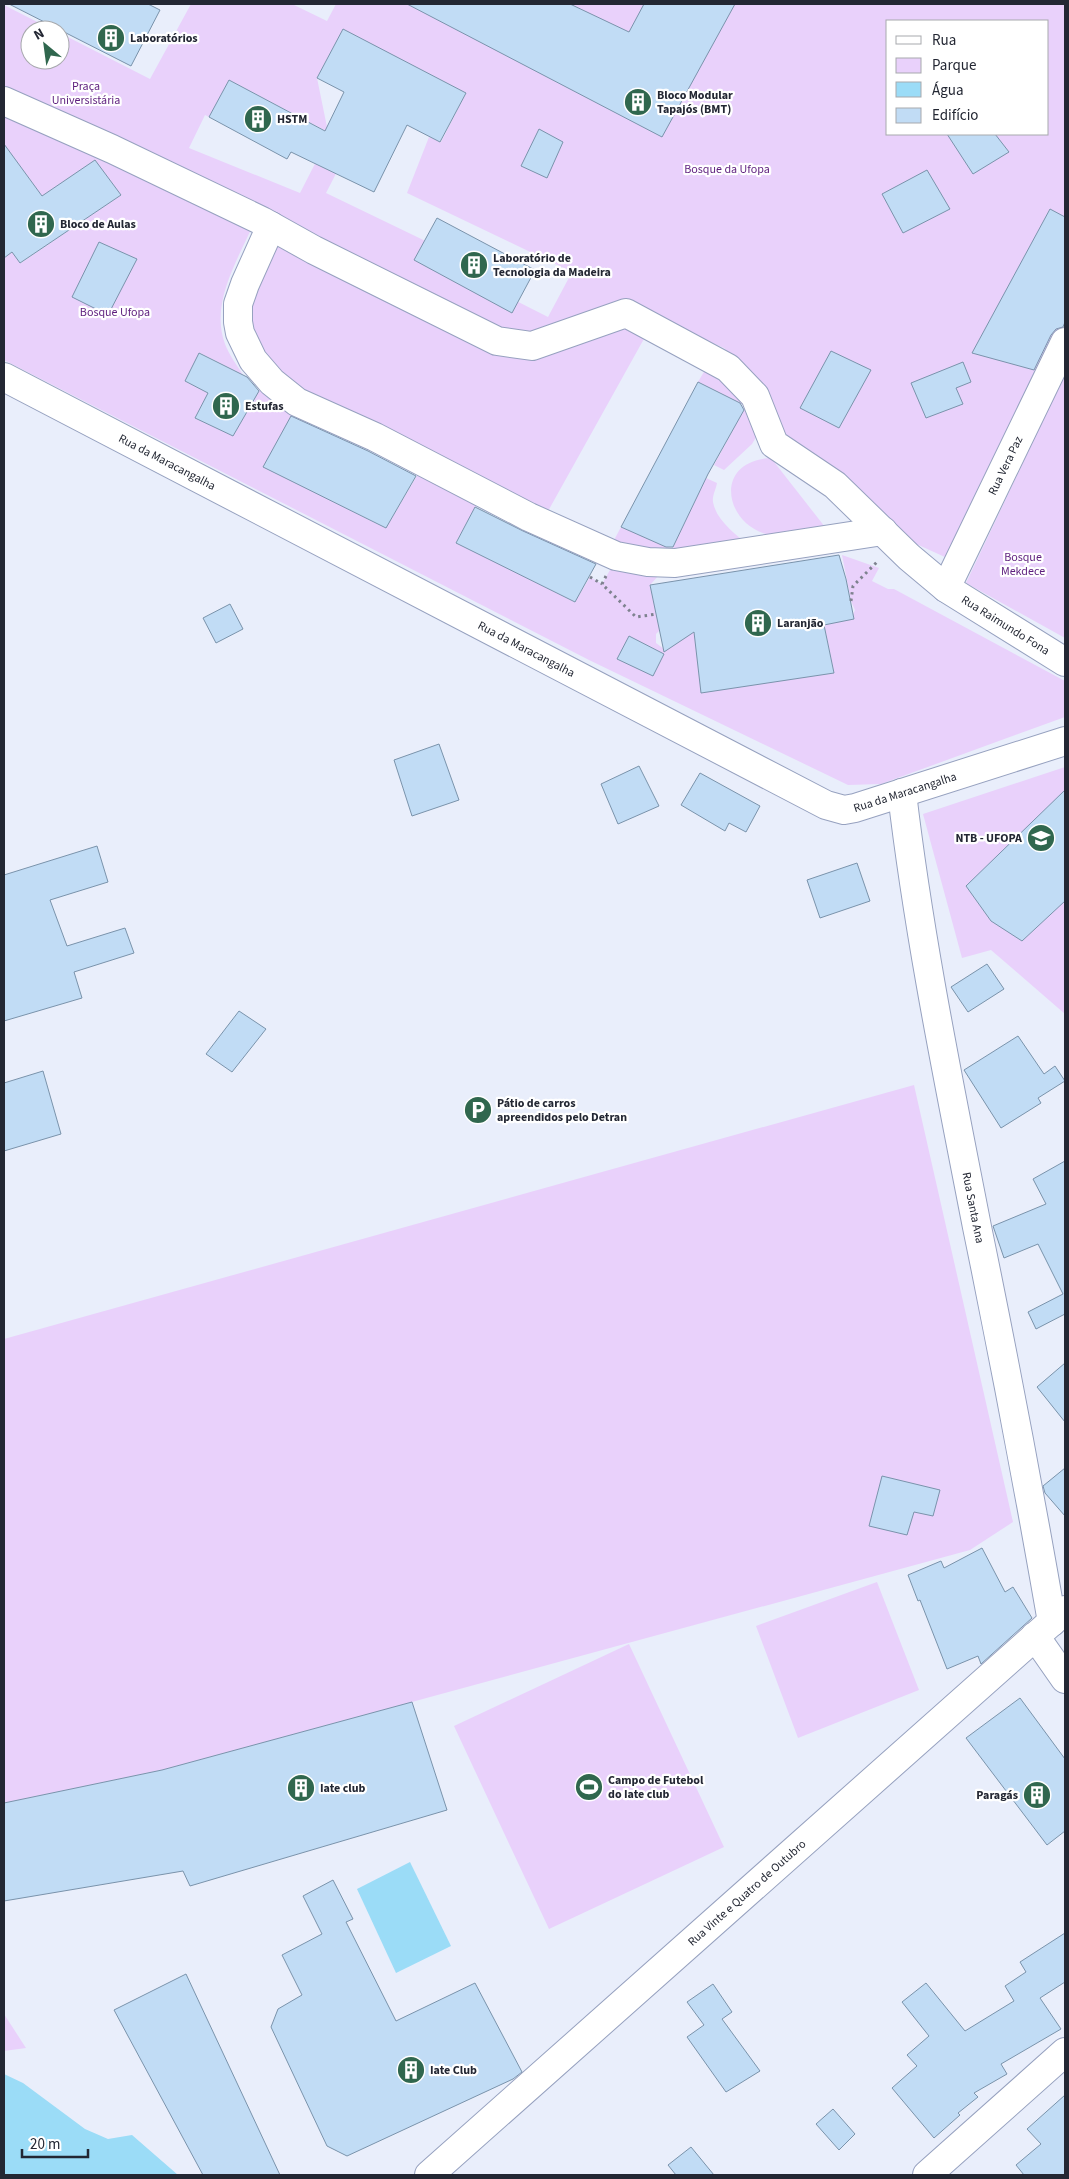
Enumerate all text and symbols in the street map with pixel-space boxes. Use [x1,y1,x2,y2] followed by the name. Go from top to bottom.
[20,20,70,70] north arrow
[886,20,1049,135] legend
[96,23,126,53] building icon: Laboratórios
[30,24,48,46] text: N
[130,30,198,47] place label: Laboratórios
[932,30,956,51] text: Rua
[932,55,976,76] text: Parque
[52,78,120,109] park label: Praça Universistária
[932,80,963,101] text: Água
[623,87,653,117] building icon: Bloco Modular Tapajós (BMT)
[657,87,733,118] place label: Bloco Modular Tapajós (BMT)
[243,104,273,134] building icon: HSTM
[932,105,979,126] text: Edifício
[277,111,307,128] place label: HSTM
[684,161,770,178] park label: Bosque da Ufopa
[26,209,56,239] building icon: Bloco de Aulas
[60,216,136,233] place label: Bloco de Aulas
[459,250,489,280] building icon: Laboratório de Tecnologia da Madeira
[493,250,611,281] place label: Laboratório de Tecnologia da Madeira
[80,304,150,321] park label: Bosque Ufopa
[211,391,241,421] building icon: Estufas
[245,398,284,415] place label: Estufas
[115,430,218,495] street label: Rua da Maracangalha
[984,433,1027,498] street label: Rua Vera Paz
[1001,549,1045,580] park label: Bosque Mekdece
[958,592,1053,659] street label: Rua Raimundo Fona
[743,608,773,638] building icon: Laranjão
[777,615,824,632] place label: Laranjão
[475,617,578,682] street label: Rua da Maracangalha
[851,768,959,817] street label: Rua da Maracangalha
[1026,823,1056,853] school or university icon: NTB - UFOPA
[955,830,1022,847] place label: NTB - UFOPA
[463,1095,493,1125] parking icon: Pátio de carros apreendidos pelo Detran
[497,1095,627,1126] place label: Pátio de carros apreendidos pelo Detran
[957,1171,988,1245] street label: Rua Santa Ana
[574,1772,604,1802] sports icon: Campo de Futebol do Iate club
[608,1772,704,1803] place label: Campo de Futebol do Iate club
[286,1773,316,1803] building icon: Iate club
[320,1780,366,1797] place label: Iate club
[1022,1780,1052,1810] building icon: Paragás
[976,1787,1018,1804] place label: Paragás
[684,1836,810,1950] street label: Rua Vinte e Quatro de Outubro
[396,2055,426,2085] building icon: Iate Club
[430,2062,477,2079] place label: Iate Club
[22,2126,89,2158] scale bar
[30,2134,60,2155] text: 20 m

